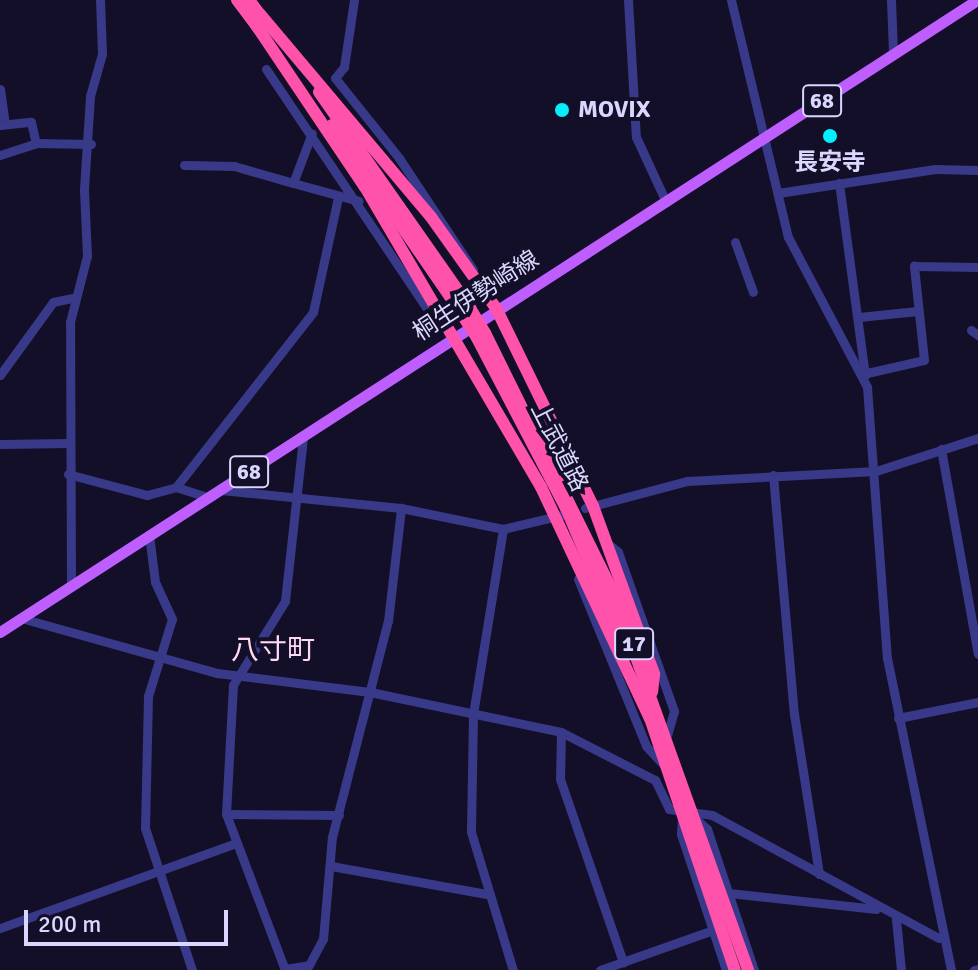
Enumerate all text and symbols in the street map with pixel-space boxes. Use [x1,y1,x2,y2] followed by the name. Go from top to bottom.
[802,83,842,119] road number: 68
[578,96,651,124] place label: MOVIX
[553,101,571,119] marker: MOVIX
[821,127,839,145] marker: 長安寺
[794,149,866,177] place label: 長安寺
[408,245,544,347] street label: 桐生伊勢崎線
[524,398,594,496] street label: 上武道路
[229,454,269,490] road number: 68
[614,626,654,662] road number: 17
[231,633,315,667] district label: 八寸町
[28,894,232,944] scale bar
[38,909,101,939] text: 200 m

